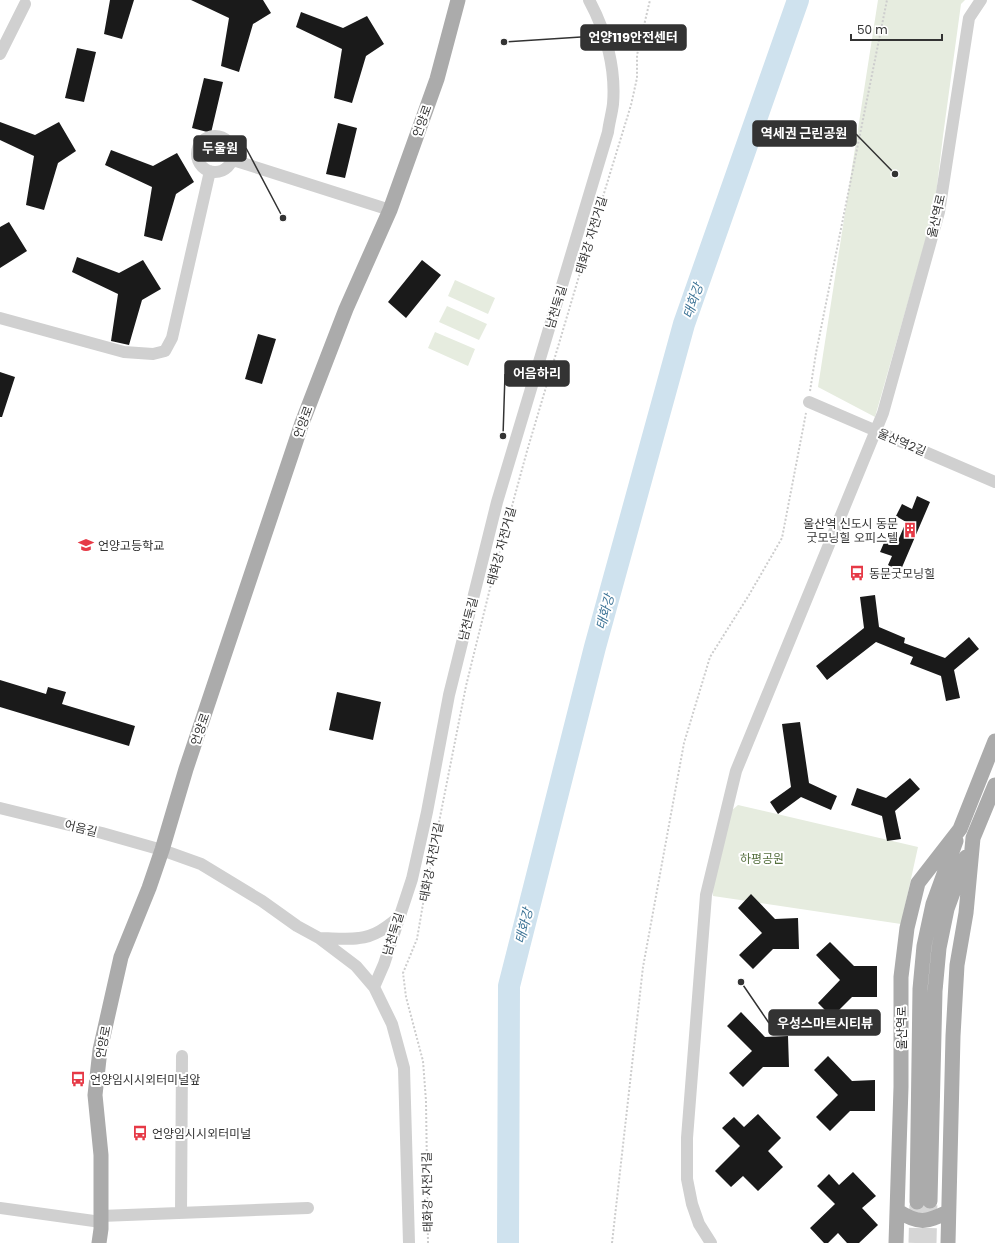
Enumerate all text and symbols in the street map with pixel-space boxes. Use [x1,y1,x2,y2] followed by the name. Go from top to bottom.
[851,16,942,42] scale bar
[857,21,888,38] text: 50 m
[581,25,686,50] callout: 언양119안전센터
[588,28,678,47] text: 언양119안전센터
[408,103,436,139] street label: 언양로
[753,121,856,146] callout: 역세권 근린공원
[761,124,847,143] text: 역세권 근린공원
[194,136,246,161] callout: 두울원
[202,139,238,158] text: 두울원
[923,193,949,239] street label: 울산역로
[571,194,611,276] street label: 태화강 자전거길
[678,279,708,321] water label: 태화강
[541,283,571,331] street label: 남천둑길
[505,361,569,386] callout: 어음하리
[513,364,561,383] text: 어음하리
[289,404,317,440] street label: 언양로
[875,424,929,460] street label: 울산역2길
[482,505,520,587] street label: 태화강 자전거길
[803,515,898,546] place label: 울산역 신도시 동문 굿모닝힐 오피스텔
[901,521,919,539] building icon: 울산역 신도시 동문 굿모닝힐 오피스텔
[77,536,95,554] school or university icon: 언양고등학교
[98,537,164,554] place label: 언양고등학교
[848,564,866,582] bus stop icon: 동문굿모닝힐
[869,565,935,582] place label: 동문굿모닝힐
[591,590,619,632] water label: 태화강
[454,596,482,642] street label: 남천둑길
[187,711,213,747] street label: 언양로
[63,816,99,840] street label: 어음길
[415,821,447,903] street label: 태화강 자전거길
[740,850,784,867] park label: 하평공원
[510,904,538,946] water label: 태화강
[378,910,408,958] street label: 남천둑길
[893,1006,910,1050] street label: 울산역로
[769,1010,880,1035] callout: 우성스마트시티뷰
[777,1014,873,1033] text: 우성스마트시티뷰
[91,1024,115,1060] street label: 언양로
[69,1070,87,1088] bus stop icon: 언양임시시외터미널앞
[90,1071,200,1088] place label: 언양임시시외터미널앞
[131,1124,149,1142] bus stop icon: 언양임시시외터미널
[152,1125,251,1142] place label: 언양임시시외터미널
[418,1152,436,1232] street label: 태화강 자전거길

